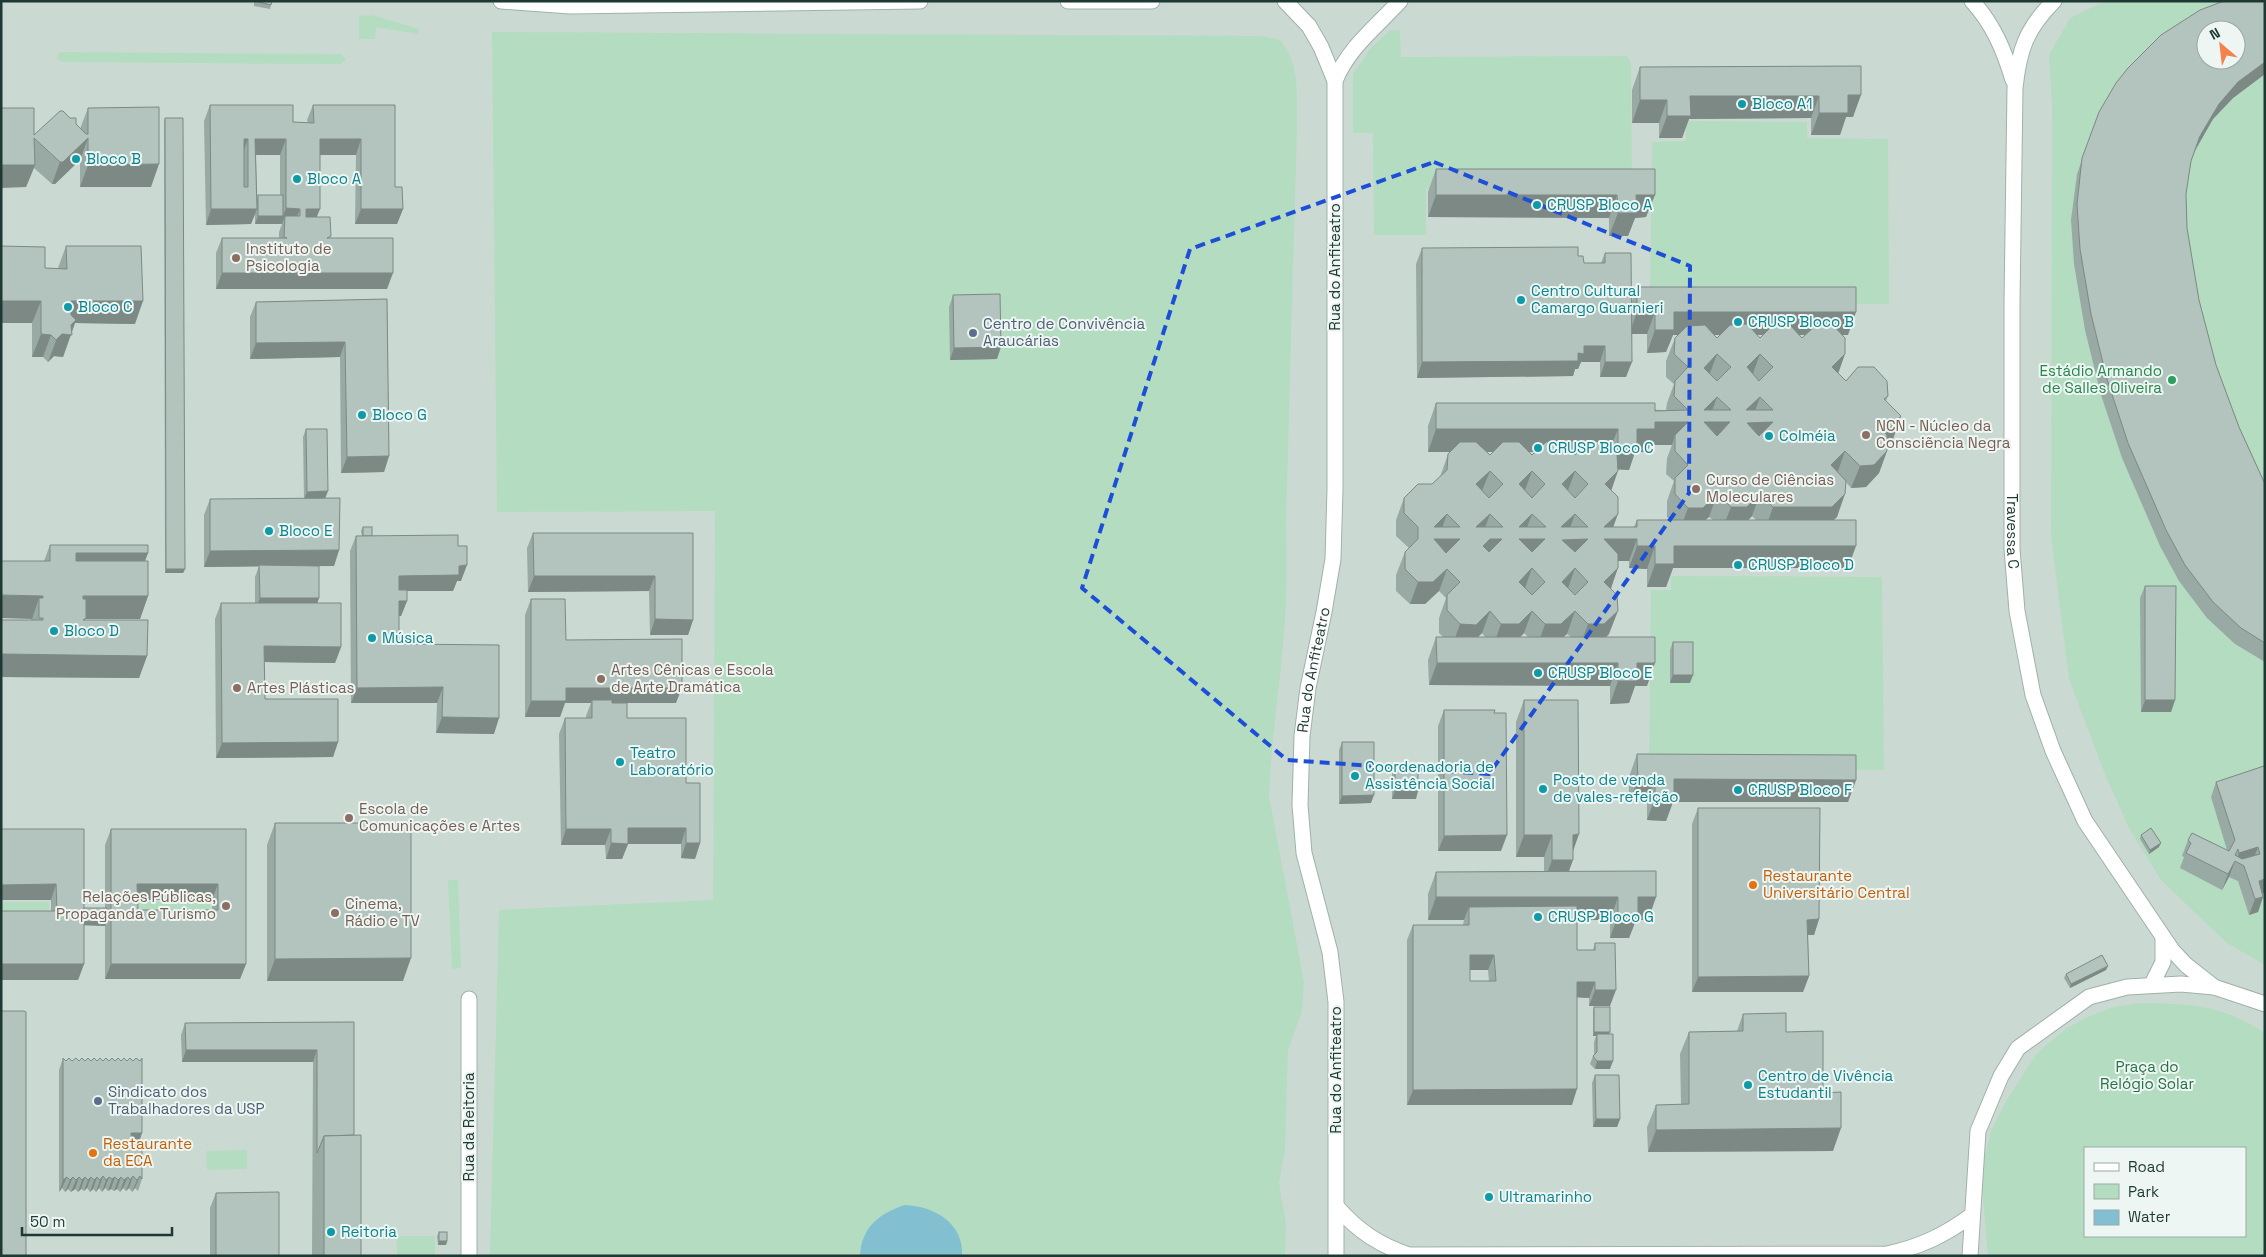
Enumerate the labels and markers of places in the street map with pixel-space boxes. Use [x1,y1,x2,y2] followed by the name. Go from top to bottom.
[1752,94,1812,113] place label: Bloco A1
[1736,98,1748,110] marker: Bloco A1
[86,149,141,168] place label: Bloco B
[70,153,82,165] marker: Bloco B
[307,169,362,188] place label: Bloco A
[291,173,303,185] marker: Bloco A
[1547,195,1653,214] place label: CRUSP Bloco A
[1531,199,1543,211] marker: CRUSP Bloco A
[246,239,332,275] place label: Instituto de Psicologia
[230,252,242,264] marker: Instituto de Psicologia
[1531,281,1663,317] place label: Centro Cultural Camargo Guarnieri
[1515,294,1527,306] marker: Centro Cultural Camargo Guarnieri
[78,297,133,316] place label: Bloco C
[62,301,74,313] marker: Bloco C
[1748,312,1854,331] place label: CRUSP Bloco B
[983,314,1145,350] place label: Centro de Convivência Araucárias
[1732,316,1744,328] marker: CRUSP Bloco B
[967,327,979,339] marker: Centro de Convivência Araucárias
[2040,361,2162,397] place label: Estádio Armando de Salles Oliveira
[2166,374,2178,386] marker: Estádio Armando de Salles Oliveira
[372,405,427,424] place label: Bloco G
[356,409,368,421] marker: Bloco G
[1876,416,2011,452] place label: NCN - Núcleo da Consciẽncia Negra
[1779,426,1836,445] place label: Colméia
[1860,429,1872,441] marker: NCN - Núcleo da Consciẽncia Negra
[1763,430,1775,442] marker: Colméia
[1548,438,1654,457] place label: CRUSP Bloco C
[1532,442,1544,454] marker: CRUSP Bloco C
[1706,470,1834,506] place label: Curso de Ciências Moleculares
[1690,483,1702,495] marker: Curso de Ciências Moleculares
[279,521,332,540] place label: Bloco E
[263,525,275,537] marker: Bloco E
[1748,555,1854,574] place label: CRUSP Bloco D
[1732,559,1744,571] marker: CRUSP Bloco D
[64,621,119,640] place label: Bloco D
[48,625,60,637] marker: Bloco D
[382,628,434,647] place label: Música
[366,632,378,644] marker: Música
[611,660,774,696] place label: Artes Cênicas e Escola de Arte Dramática
[1548,663,1653,682] place label: CRUSP Bloco E
[1532,667,1544,679] marker: CRUSP Bloco E
[595,673,607,685] marker: Artes Cênicas e Escola de Arte Dramática
[247,678,354,697] place label: Artes Plásticas
[231,682,243,694] marker: Artes Plásticas
[630,743,714,779] place label: Teatro Laboratório
[614,756,626,768] marker: Teatro Laboratório
[1365,757,1495,793] place label: Coordenadoria de Assistência Social
[1349,770,1361,782] marker: Coordenadoria de Assistência Social
[1553,770,1679,806] place label: Posto de venda de vales-refeição
[1748,780,1852,799] place label: CRUSP Bloco F
[1537,783,1549,795] marker: Posto de venda de vales-refeição
[1732,784,1744,796] marker: CRUSP Bloco F
[359,799,520,835] place label: Escola de Comunicações e Artes
[343,812,355,824] marker: Escola de Comunicações e Artes
[1763,866,1910,902] place label: Restaurante Universitário Central
[1747,879,1759,891] marker: Restaurante Universitário Central
[56,887,216,923] place label: Relações Públicas, Propaganda e Turismo
[345,894,420,930] place label: Cinema, Rádio e TV
[220,900,232,912] marker: Relações Públicas, Propaganda e Turismo
[329,907,341,919] marker: Cinema, Rádio e TV
[1548,907,1654,926] place label: CRUSP Bloco G
[1532,911,1544,923] marker: CRUSP Bloco G
[1758,1066,1894,1102] place label: Centro de Vivência Estudantil
[1742,1079,1754,1091] marker: Centro de Vivência Estudantil
[108,1082,265,1118] place label: Sindicato dos Trabalhadores da USP
[92,1095,104,1107] marker: Sindicato dos Trabalhadores da USP
[103,1134,192,1170] place label: Restaurante da ECA
[87,1147,99,1159] marker: Restaurante da ECA
[1499,1187,1592,1206] place label: Ultramarinho
[1483,1191,1495,1203] marker: Ultramarinho
[341,1222,397,1241] place label: Reitoria
[325,1226,337,1238] marker: Reitoria

